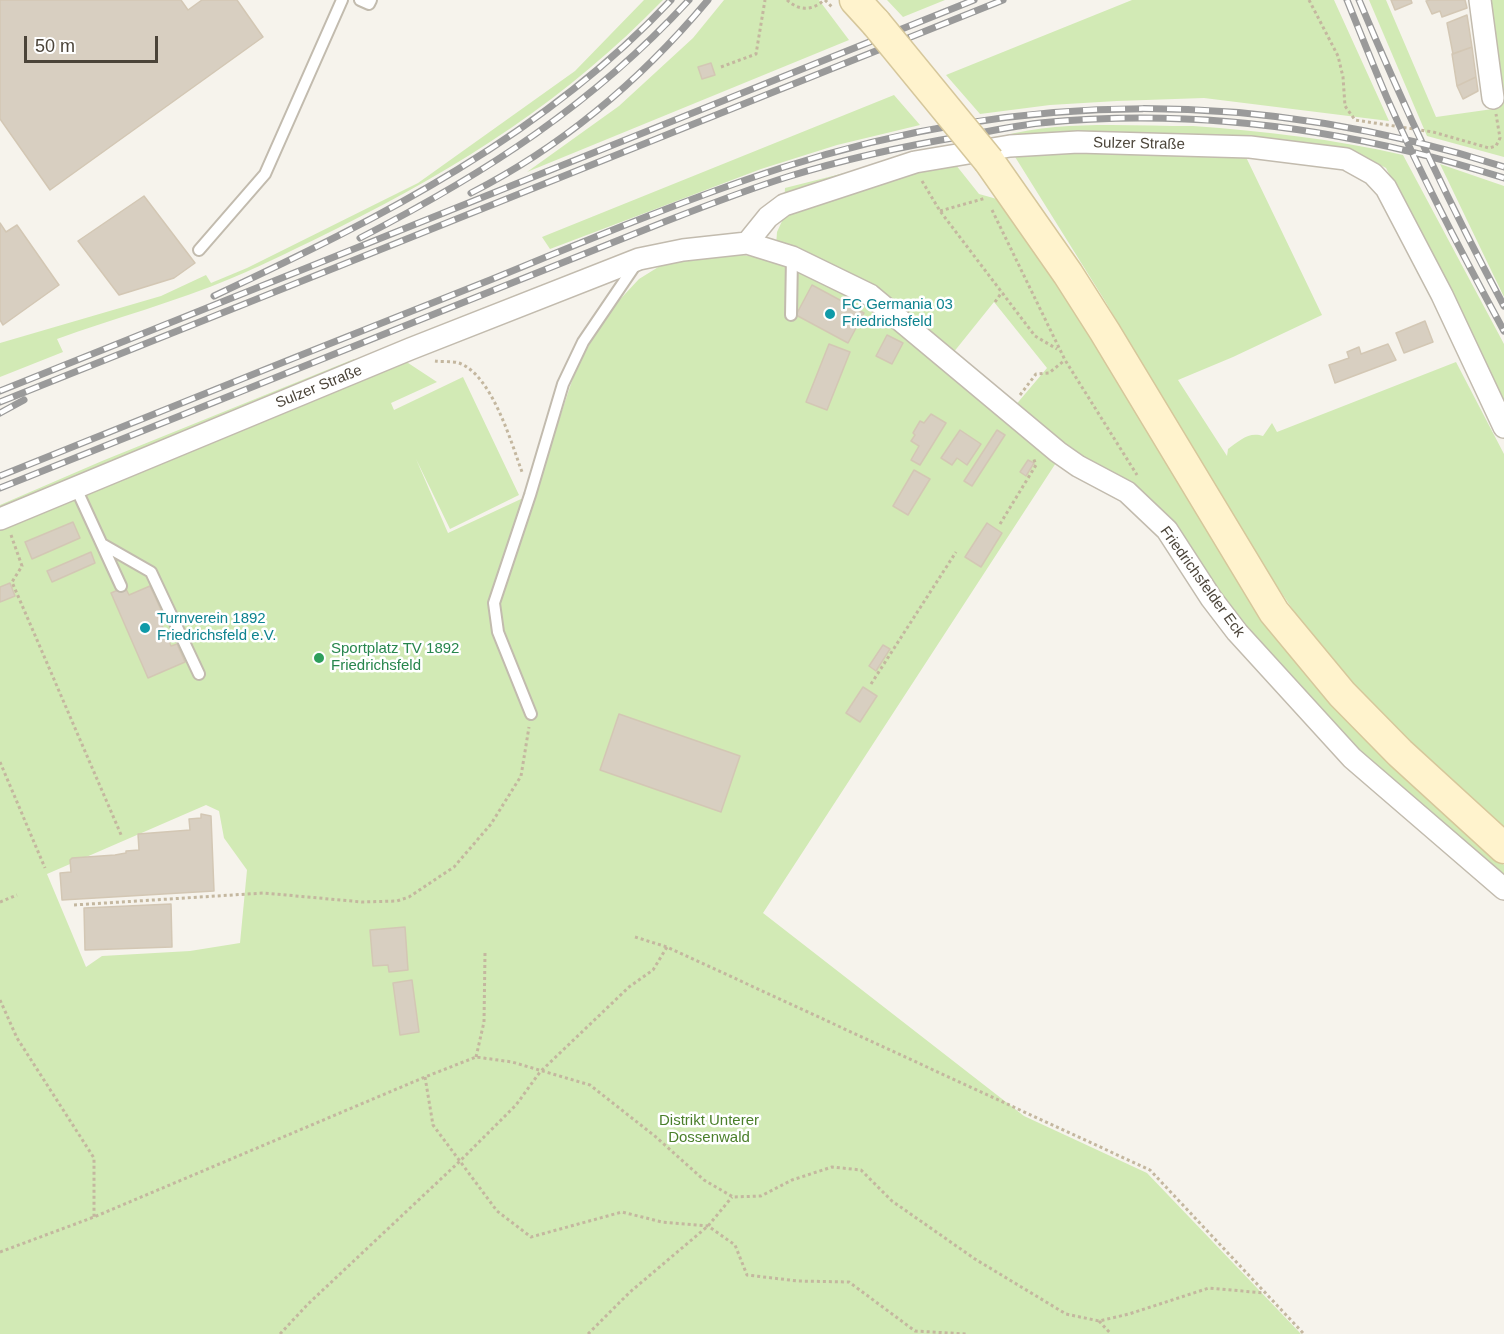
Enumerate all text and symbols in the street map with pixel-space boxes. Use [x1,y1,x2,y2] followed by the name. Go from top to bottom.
[27,24,160,62] scale bar
[35,36,75,56] text: 50 m
[1093,134,1185,154] street label: Sulzer Straße
[842,296,953,331] place label: FC Germania 03 Friedrichsfeld
[823,307,837,321] marker: FC Germania 03 Friedrichsfeld
[273,361,365,413] street label: Sulzer Straße
[1156,523,1248,641] street label: Friedrichsfelder Eck
[157,610,277,645] place label: Turnverein 1892 Friedrichsfeld e.V.
[138,621,152,635] marker: Turnverein 1892 Friedrichsfeld e.V.
[331,640,459,675] place label: Sportplatz TV 1892 Friedrichsfeld
[312,651,326,665] marker: Sportplatz TV 1892 Friedrichsfeld
[659,1112,759,1147] park label: Distrikt Unterer Dossenwald

